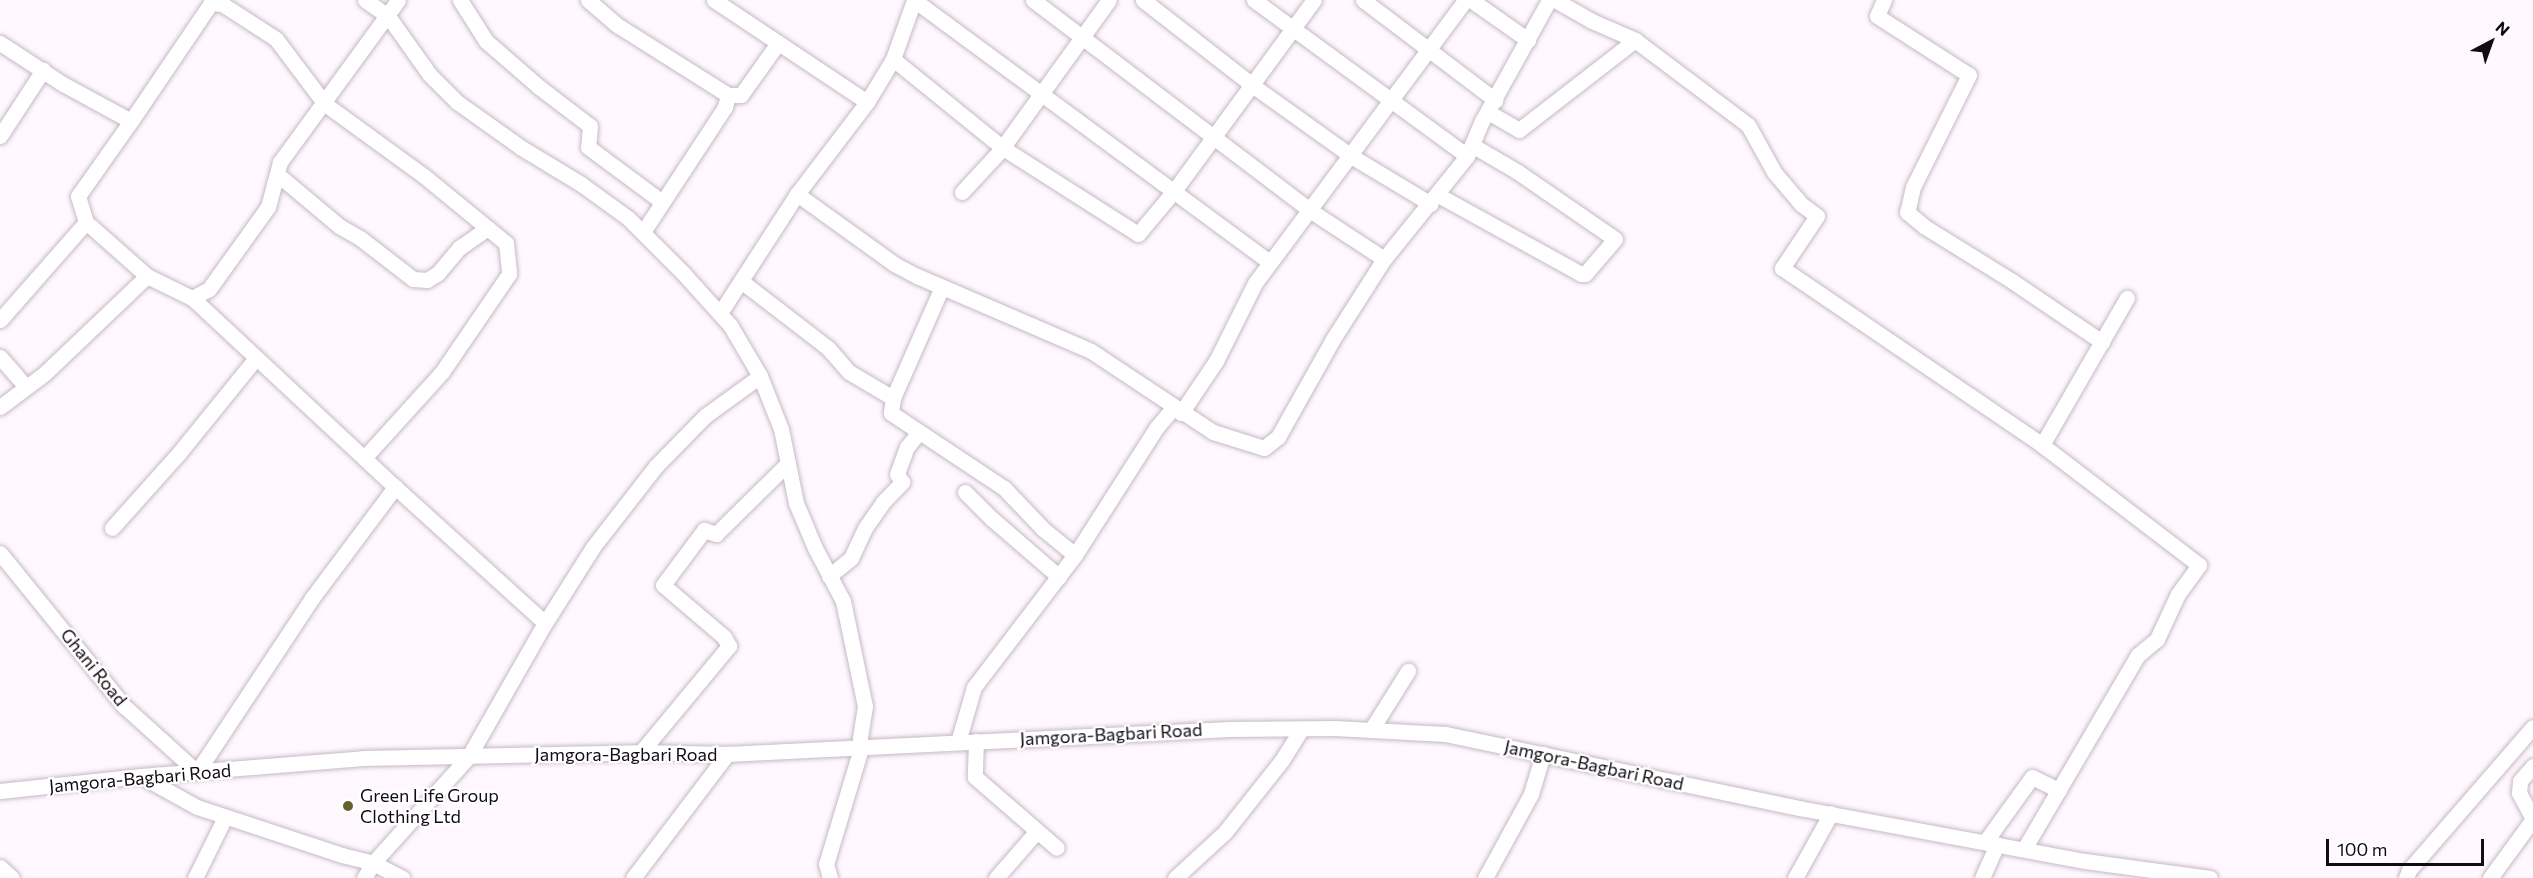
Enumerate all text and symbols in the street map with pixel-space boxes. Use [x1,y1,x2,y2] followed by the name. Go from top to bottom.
[2461,12,2521,72] north arrow
[2492,17,2514,39] text: N
[56,624,132,710] street label: Ghani Road
[1019,718,1203,750] street label: Jamgora-Bagbari Road
[1502,735,1686,795] street label: Jamgora-Bagbari Road
[535,743,717,765] street label: Jamgora-Bagbari Road
[48,759,232,797] street label: Jamgora-Bagbari Road
[360,785,499,828] place label: Green Life Group Clothing Ltd
[341,799,355,813] marker: Green Life Group Clothing Ltd
[2329,827,2486,865] scale bar
[2337,838,2387,860] text: 100 m

